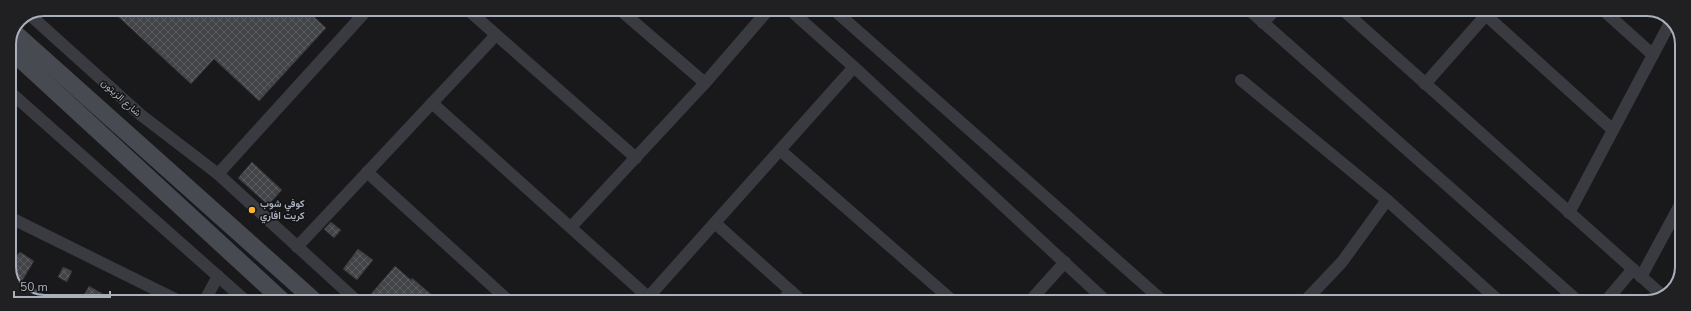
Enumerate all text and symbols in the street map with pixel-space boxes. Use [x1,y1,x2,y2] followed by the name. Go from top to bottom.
[98,76,144,120] street label: شارع الزيتون
[260,197,305,224] place label: كوفي شوب كريت افاري
[247,205,257,215] marker: كوفي شوب كريت افاري
[14,273,110,299] scale bar
[20,279,48,295] text: 50 m

